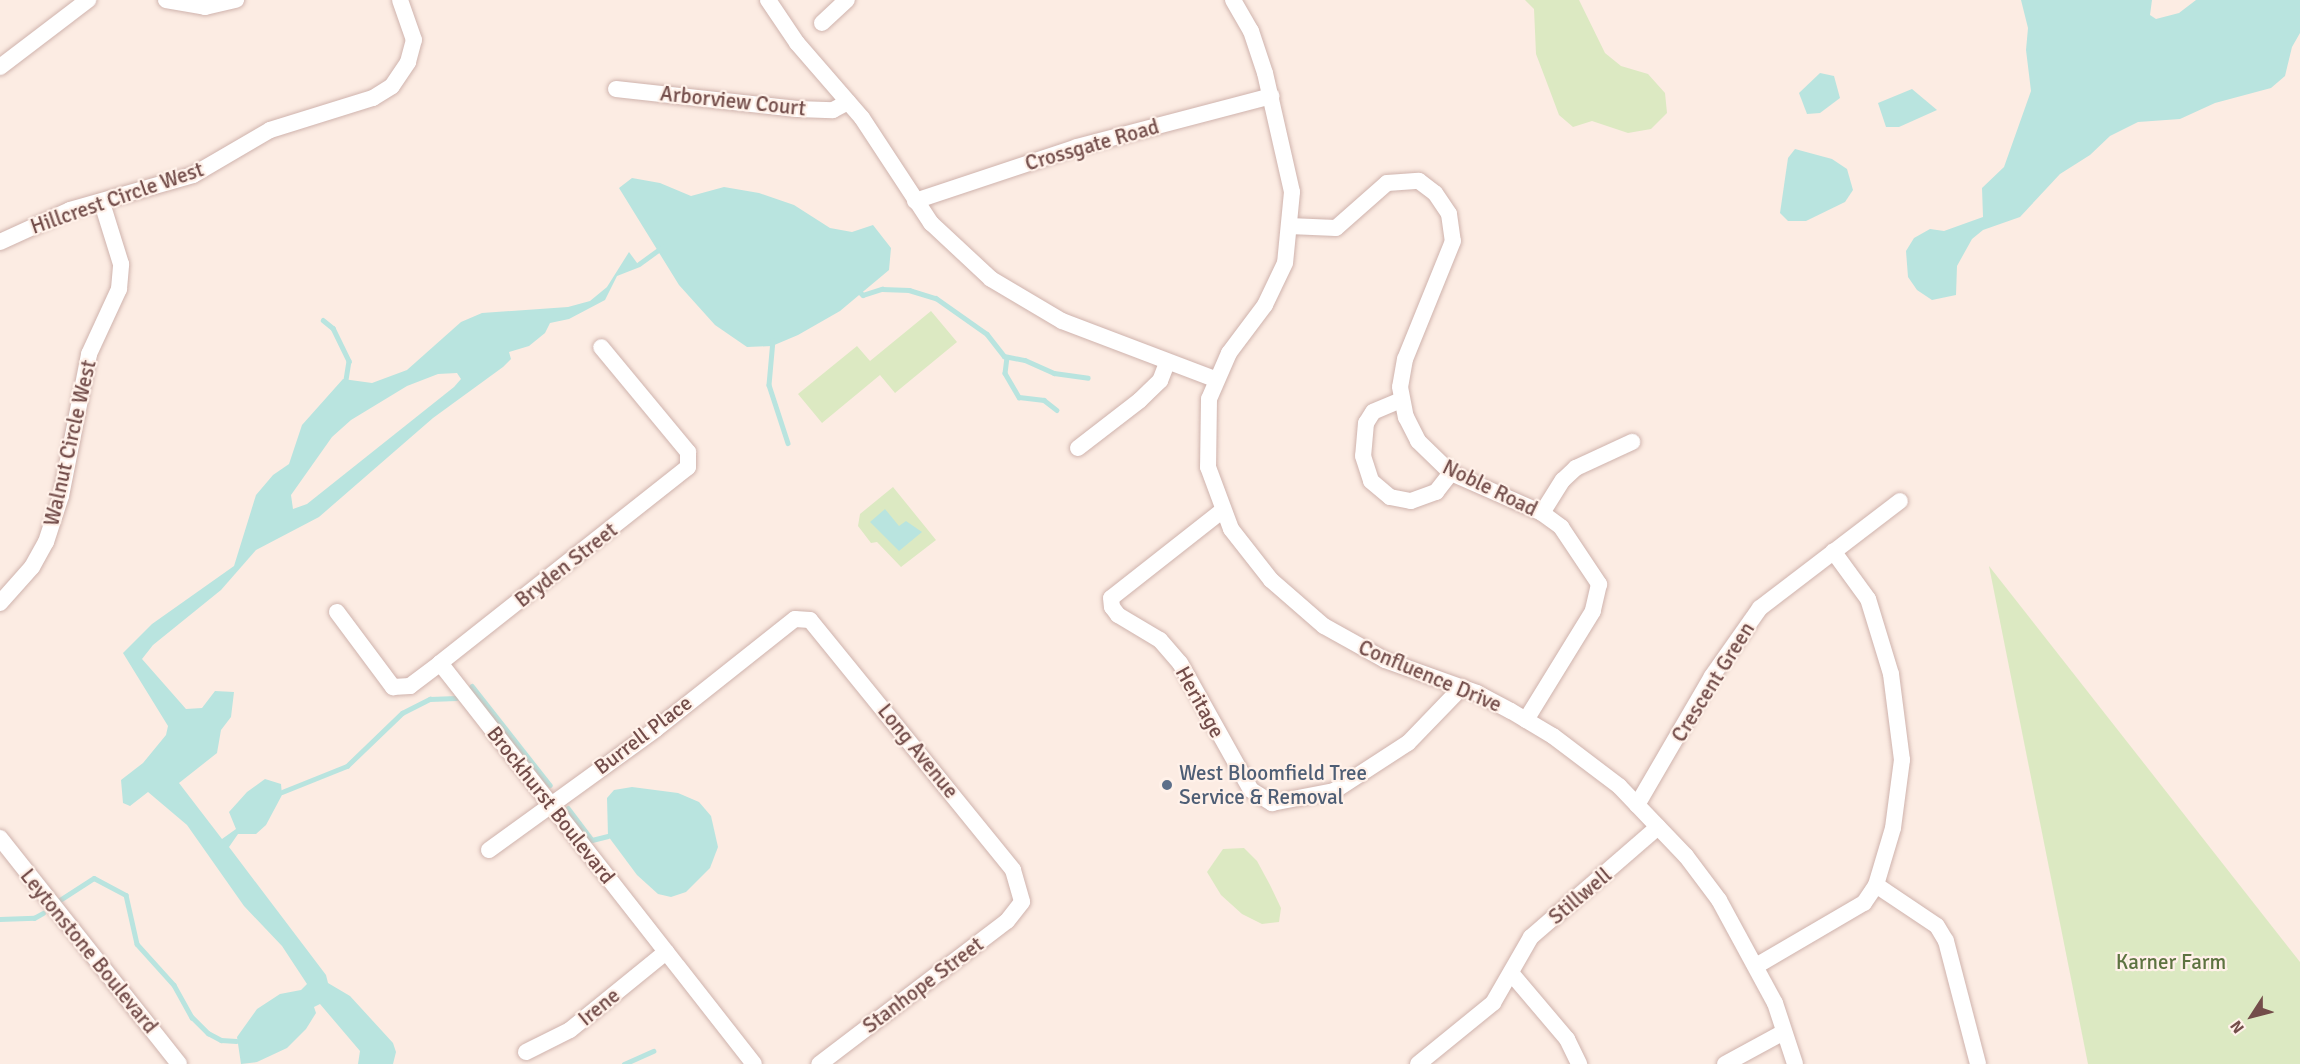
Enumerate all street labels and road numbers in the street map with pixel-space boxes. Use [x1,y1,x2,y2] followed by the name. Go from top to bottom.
[659,81,807,121] street label: Arborview Court
[1022,114,1162,176] street label: Crossgate Road
[27,157,207,239] street label: Hillcrest Circle West
[39,358,101,528] street label: Walnut Circle West
[1439,454,1541,522] street label: Noble Road
[510,517,622,613] street label: Bryden Street
[1666,617,1760,747] street label: Crescent Green
[1355,635,1505,717] street label: Confluence Drive
[1170,662,1230,742] street label: Heritage
[589,690,697,780] street label: Burrell Place
[872,699,964,803] street label: Long Avenue
[482,721,620,889] street label: Brockhurst Boulevard
[1543,862,1617,930] street label: Stillwell
[15,864,163,1038] street label: Leytonstone Boulevard
[858,931,988,1039] street label: Stanhope Street
[573,983,625,1031] street label: Irene

